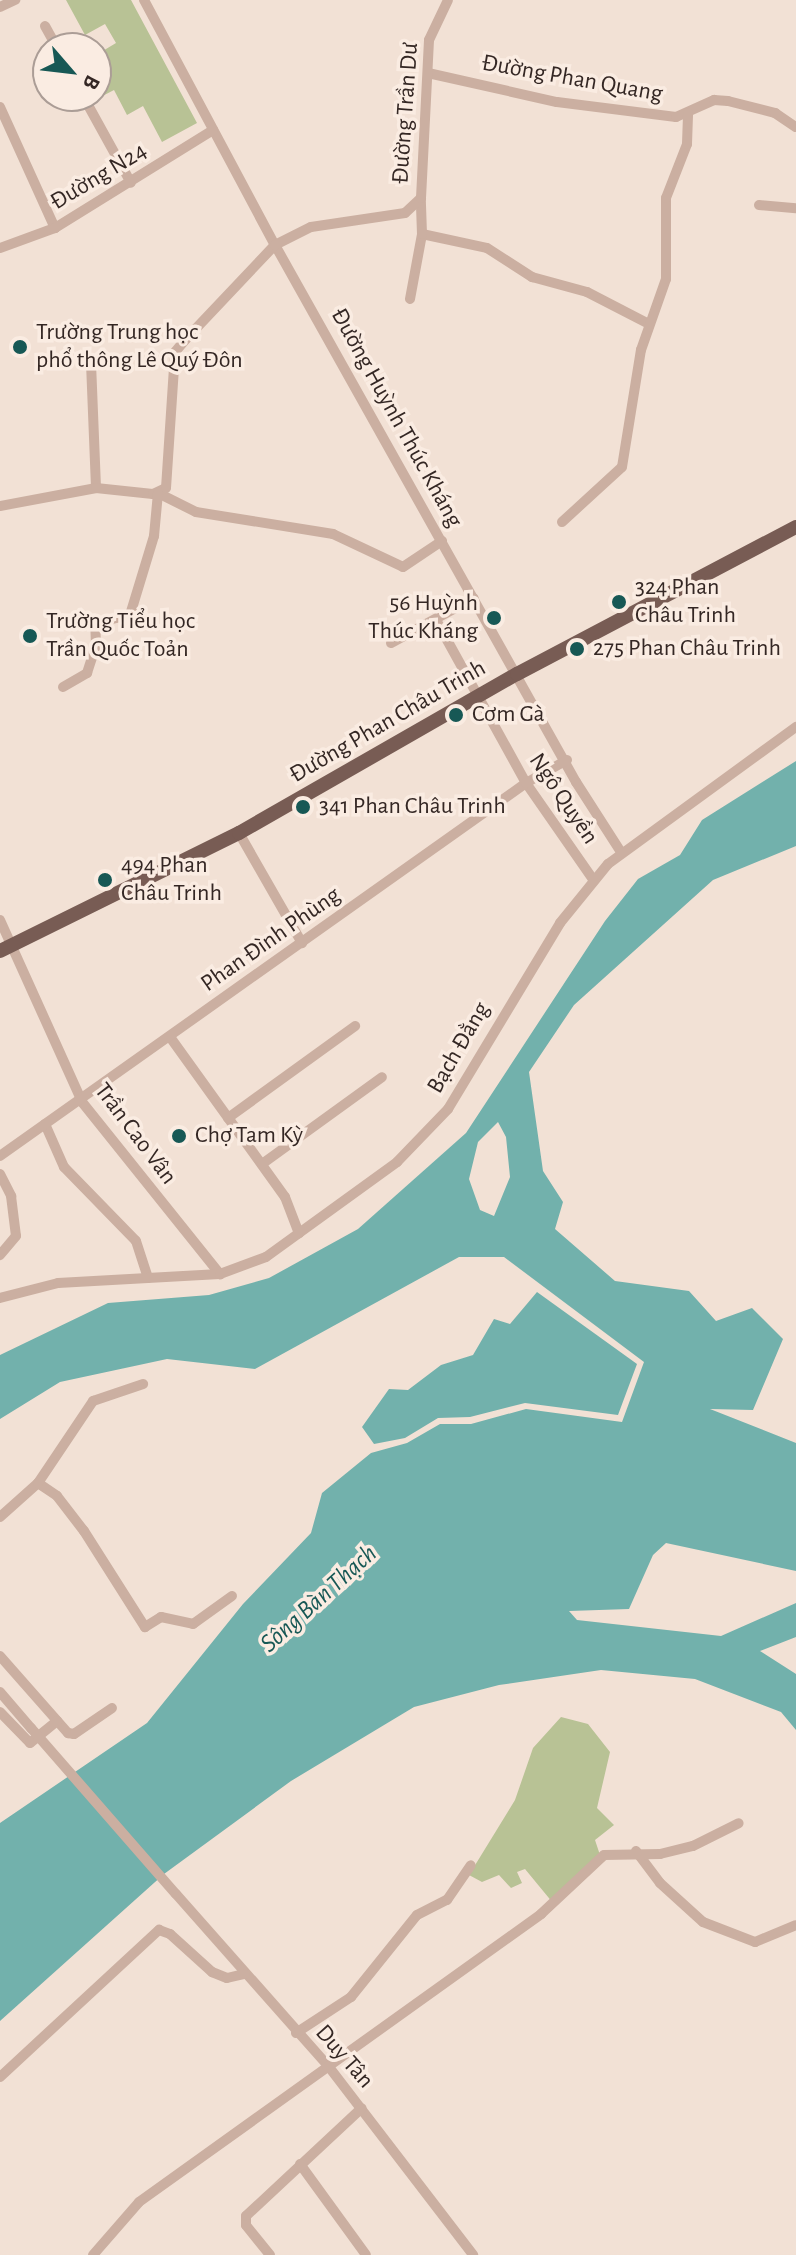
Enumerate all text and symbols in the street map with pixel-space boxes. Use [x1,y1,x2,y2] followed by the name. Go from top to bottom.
[32,32,112,112] north arrow
[387,41,425,185] street label: Đường Trần Dư
[479,49,665,109] street label: Đường Phan Quang
[79,72,104,93] text: B
[45,137,153,217] street label: Đường N24
[324,303,468,533] street label: Đường Huỳnh Thúc Kháng
[36,319,243,375] place label: Trường Trung học phổ thông Lê Quý Đôn
[11,338,29,356] marker: Trường Trung học phổ thông Lê Quý Đôn
[635,574,736,630] place label: 324 Phan Châu Trinh
[368,590,478,646] place label: 56 Huỳnh Thúc Kháng
[610,593,628,611] marker: 324 Phan Châu Trinh
[46,608,195,664] place label: Trường Tiểu học Trần Quốc Toản
[485,609,503,627] marker: 56 Huỳnh Thúc Kháng
[21,627,39,645] marker: Trường Tiểu học Trần Quốc Toản
[593,635,781,663] place label: 275 Phan Châu Trinh
[568,640,586,658] marker: 275 Phan Châu Trinh
[285,654,491,790] street label: Đường Phan Châu Trinh
[472,701,545,729] place label: Cơm Gà
[447,706,465,724] marker: Cơm Gà
[522,748,604,850] street label: Ngô Quyền
[319,793,506,821] place label: 341 Phan Châu Trinh
[294,798,312,816] marker: 341 Phan Châu Trinh
[121,852,222,908] place label: 494 Phan Châu Trinh
[96,871,114,889] marker: 494 Phan Châu Trinh
[196,881,346,999] street label: Phan Đình Phùng
[421,997,497,1099] street label: Bạch Đằng
[87,1078,183,1190] street label: Trần Cao Vân
[195,1122,303,1150] place label: Chợ Tam Kỳ
[170,1127,188,1145] marker: Chợ Tam Kỳ
[254,1538,384,1660] water label: Sông Bàn Thạch
[309,2019,379,2095] street label: Duy Tân

